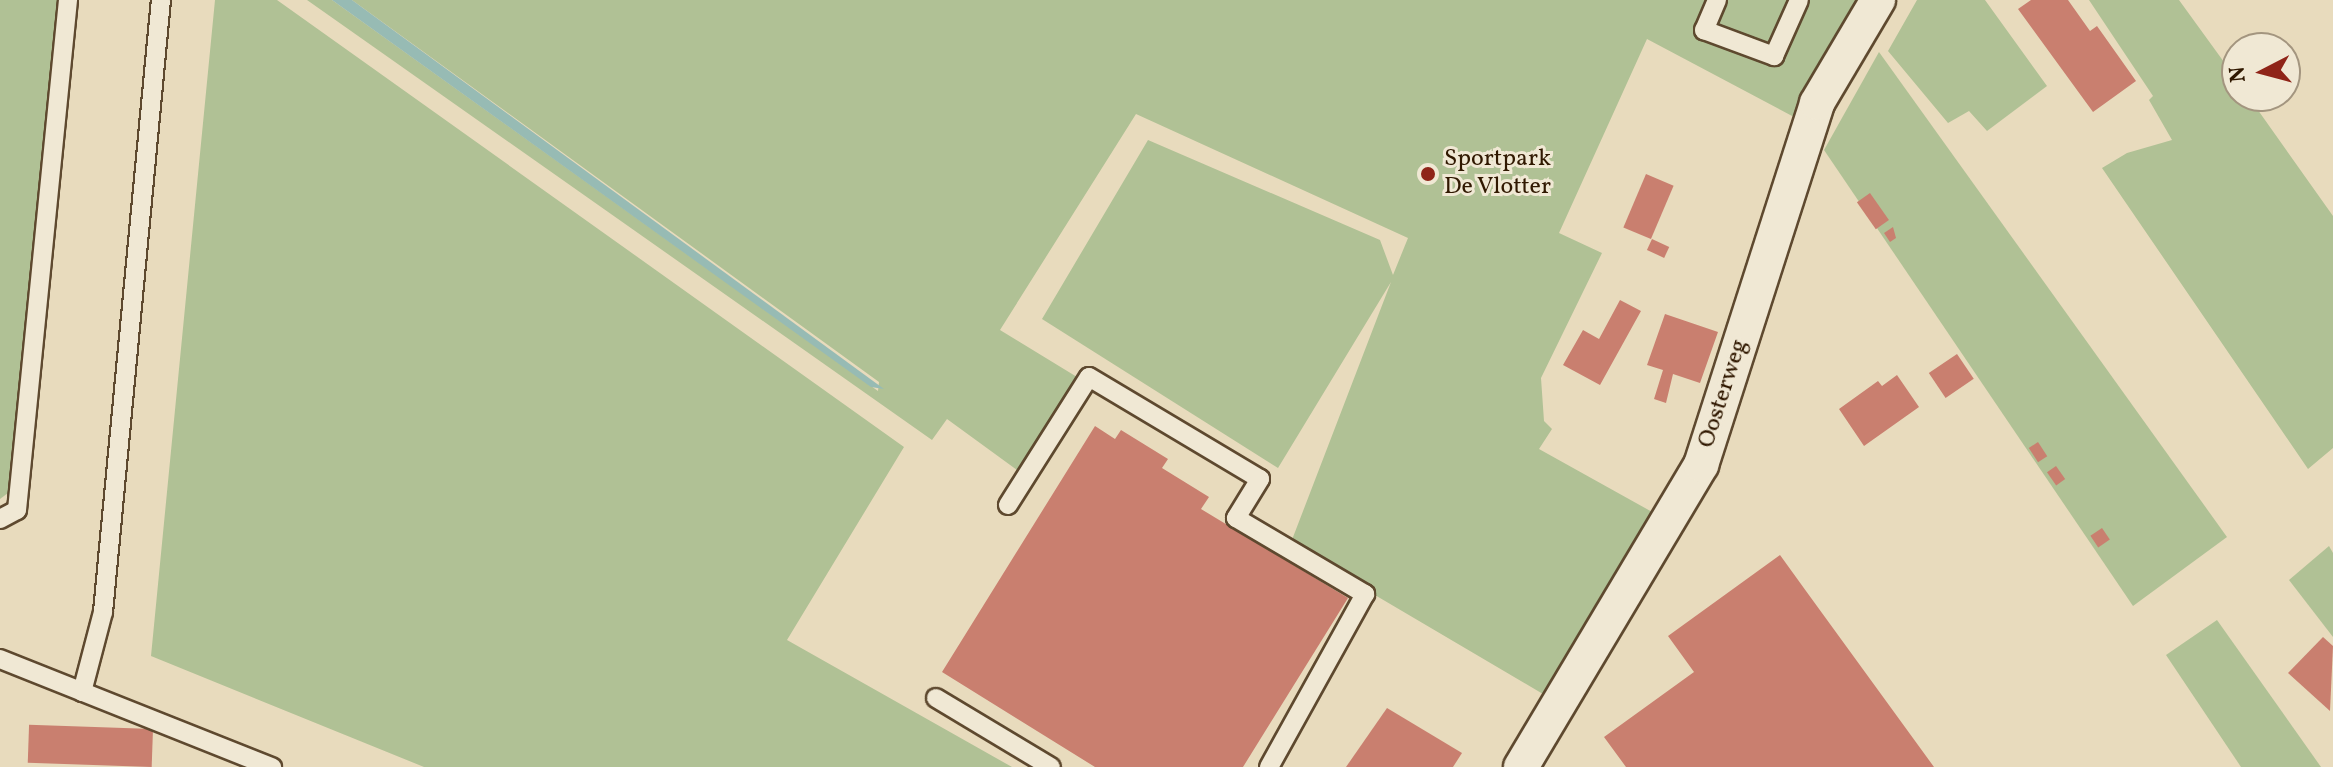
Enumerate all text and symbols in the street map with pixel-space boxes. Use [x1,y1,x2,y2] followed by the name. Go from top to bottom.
[2221,32,2301,112] north arrow
[2222,65,2255,84] text: N
[1444,146,1552,202] place label: Sportpark De Vlotter
[1419,165,1437,183] marker: Sportpark De Vlotter
[1693,336,1755,452] street label: Oosterweg

